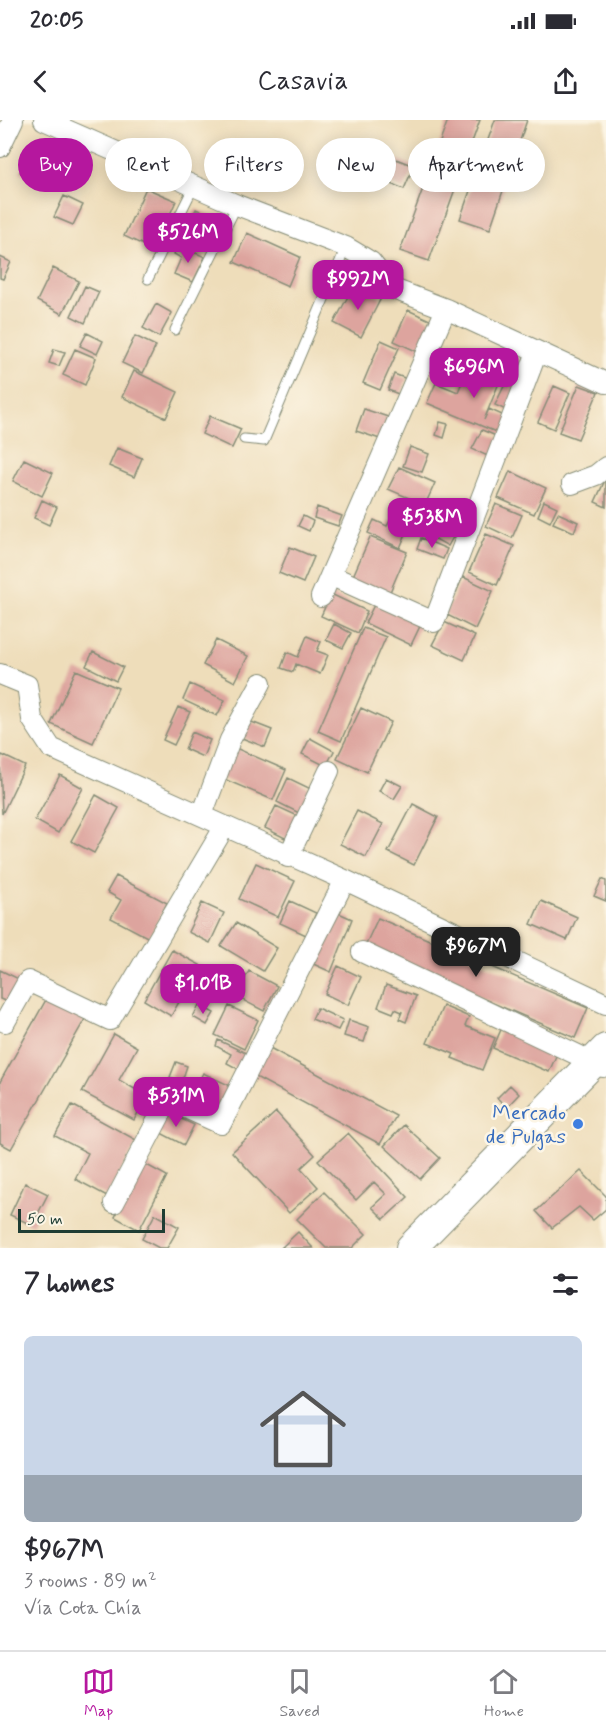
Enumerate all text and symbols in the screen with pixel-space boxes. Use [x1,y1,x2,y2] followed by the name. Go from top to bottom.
[30,7,83,35] text: 20:05
[258,64,348,99] text: Casavia
[24,65,57,98] icon: back
[549,65,582,98] icon: share
[18,138,93,192] chip: Buy
[105,138,192,192] chip: Rent
[204,138,304,192] chip: Filters
[316,138,396,192] chip: New
[408,138,545,192] chip: Apartment
[146,213,230,264] pin: $526M
[157,219,219,246] text: $526M
[316,260,400,311] pin: $992M
[327,266,389,293] text: $992M
[432,348,516,399] pin: $696M
[444,354,504,381] text: $696M
[390,498,474,549] pin: $538M
[402,504,462,531] text: $538M
[434,927,518,978] pin: $967M
[445,933,507,960] text: $967M
[154,964,252,1015] pin: $1.01B
[174,970,232,997] text: $1.01B
[134,1077,218,1128] pin: $531M
[147,1083,205,1110] text: $531M
[486,1099,566,1151] place label: Mercado de Pulgas
[571,1117,585,1131] marker: Mercado de Pulgas
[18,1206,165,1234] scale bar
[27,1209,63,1230] text: 50 m
[24,1267,115,1301] text: 7 homes
[549,1268,582,1301] icon: filters
[249,1375,357,1483] icon: home
[24,1534,104,1568] text: $967M
[24,1568,157,1595] text: 3 rooms · 89 m²
[24,1595,142,1622] text: Vía Cota Chía
[82,1665,115,1722] tab: Map
[279,1665,320,1722] tab: Saved
[484,1665,524,1722] tab: Home

